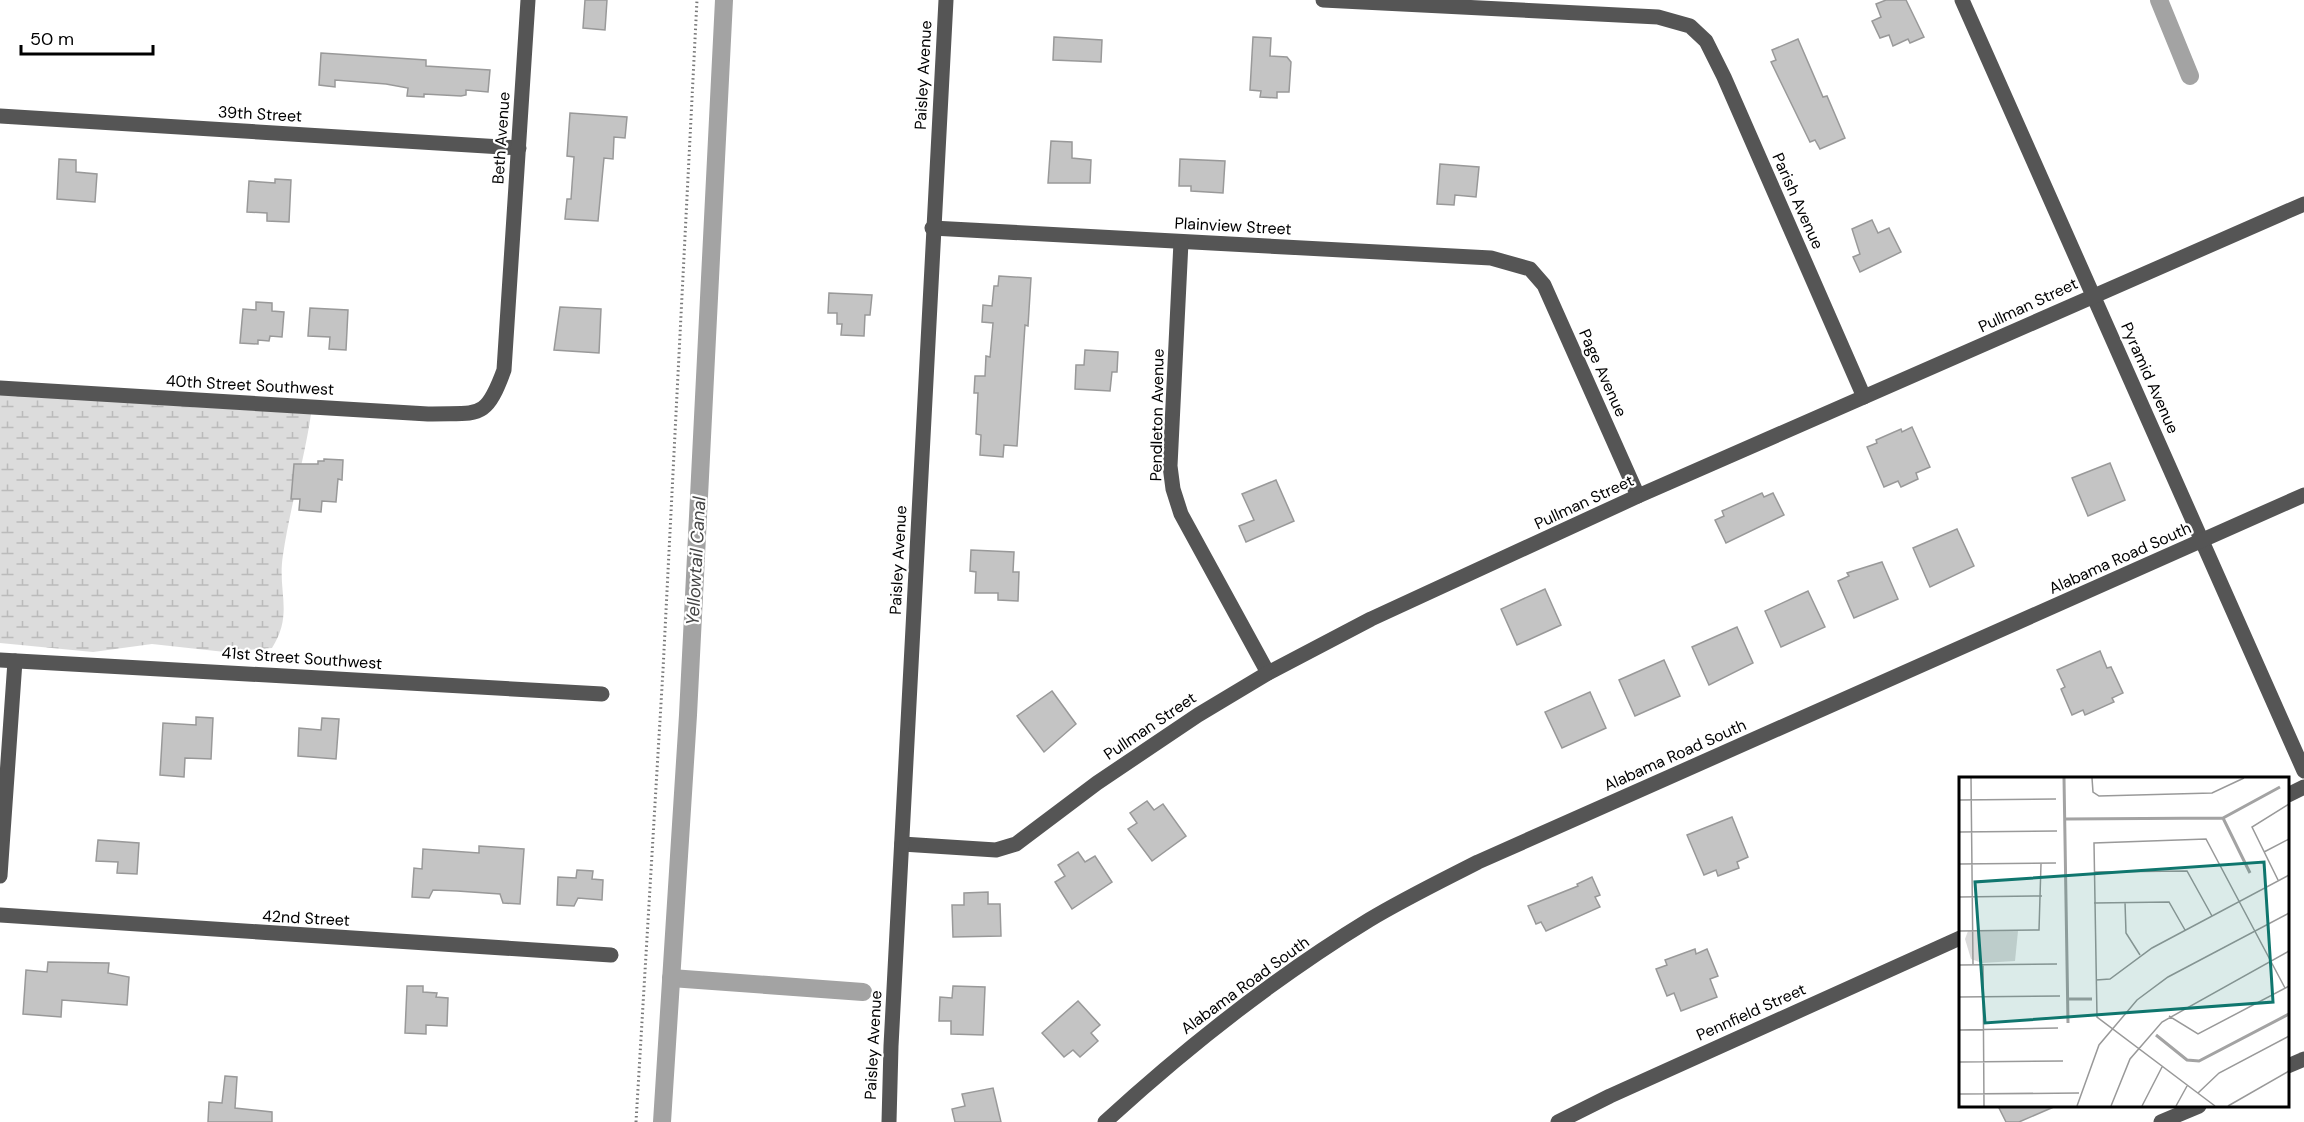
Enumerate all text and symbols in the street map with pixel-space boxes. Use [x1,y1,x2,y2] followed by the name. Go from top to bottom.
[21,18,153,56] scale bar
[910,20,936,130] street label: Paisley Avenue
[30,27,74,51] text: 50 m
[487,91,515,185] street label: Beth Avenue
[217,101,303,127] street label: 39th Street
[1767,150,1829,252] street label: Parish Avenue
[1174,212,1292,240] street label: Plainview Street
[1975,273,2081,337] street label: Pullman Street
[2116,319,2184,437] street label: Pyramid Avenue
[1574,326,1632,420] street label: Page Avenue
[1145,348,1169,482] street label: Pendleton Avenue
[165,370,335,400] street label: 40th Street Southwest
[1531,470,1637,534] street label: Pullman Street
[681,495,711,626] water label: Yellowtail Canal
[885,505,911,615] street label: Paisley Avenue
[2046,517,2194,599] street label: Alabama Road South
[221,642,383,674] street label: 41st Street Southwest
[1100,687,1200,765] street label: Pullman Street
[1601,714,1749,796] street label: Alabama Road South
[1959,777,2289,1107] inset map
[262,905,350,931] street label: 42nd Street
[1177,931,1313,1039] street label: Alabama Road South
[1693,978,1809,1046] street label: Pennfield Street
[860,990,886,1100] street label: Paisley Avenue

